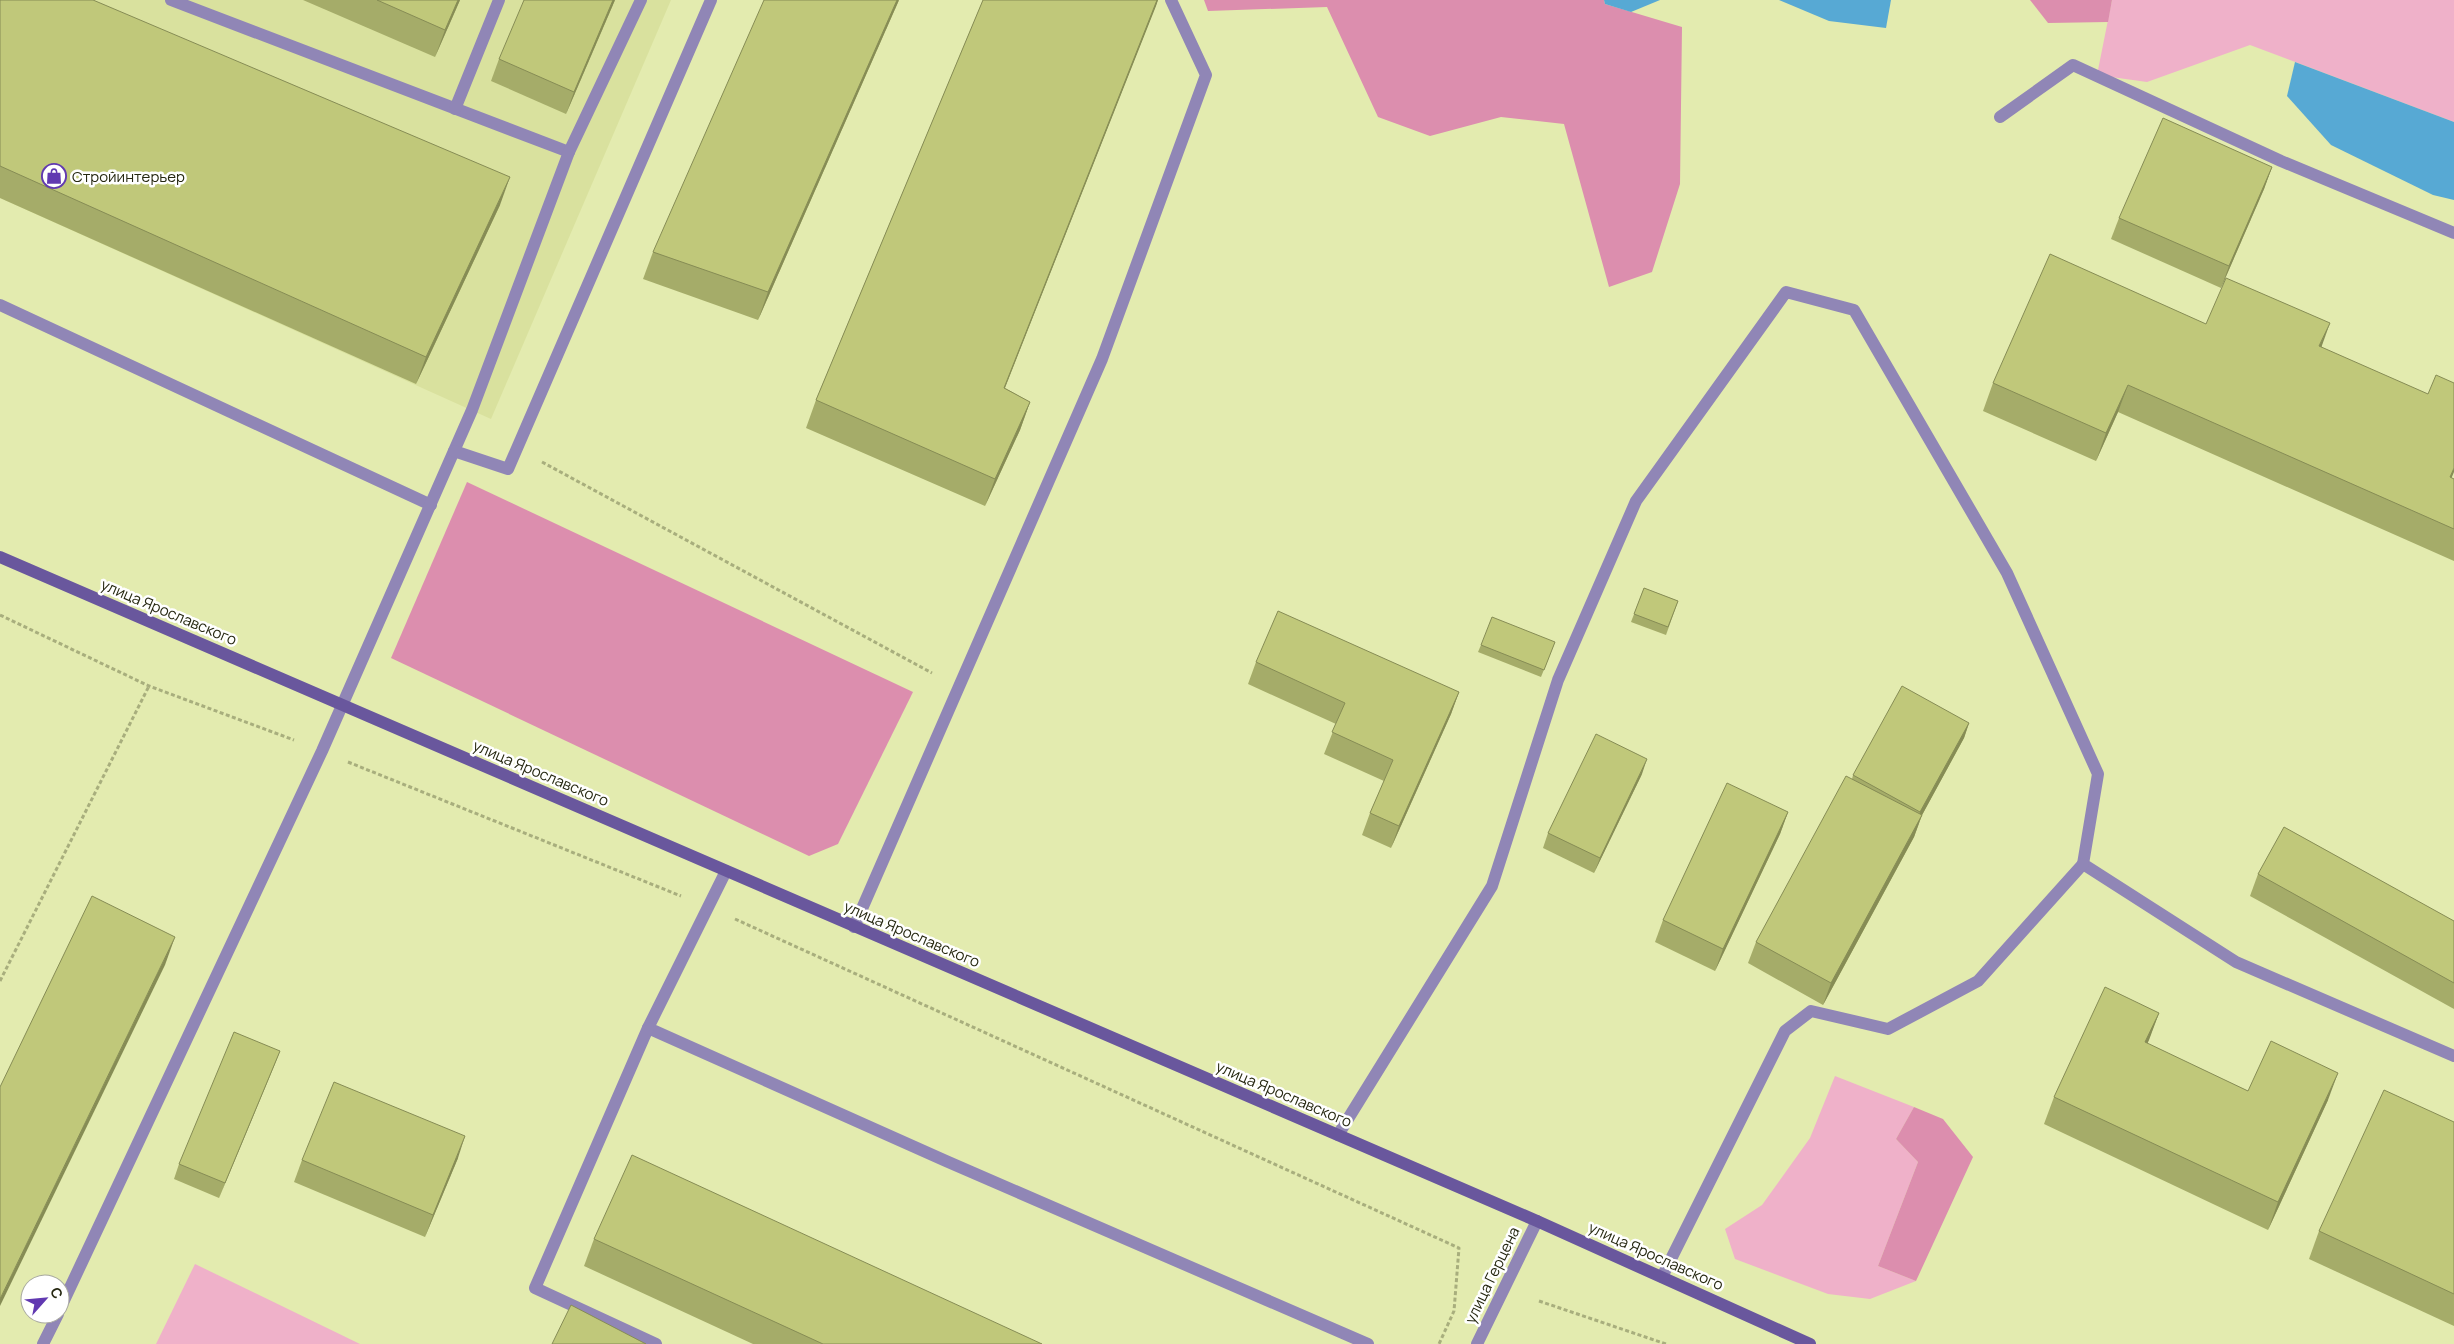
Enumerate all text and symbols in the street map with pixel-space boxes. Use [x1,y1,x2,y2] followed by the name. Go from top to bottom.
[41,163,67,189] shop icon: Стройинтерьер
[72,166,185,187] place label: Стройинтерьер
[98,574,240,650] street label: улица Ярославского
[470,735,612,811] street label: улица Ярославского
[841,896,983,972] street label: улица Ярославского
[1213,1056,1355,1132] street label: улица Ярославского
[1585,1217,1727,1295] street label: улица Ярославского
[1460,1223,1524,1327] street label: улица Герцена
[20,1274,70,1324] north arrow
[46,1284,68,1302] text: С

